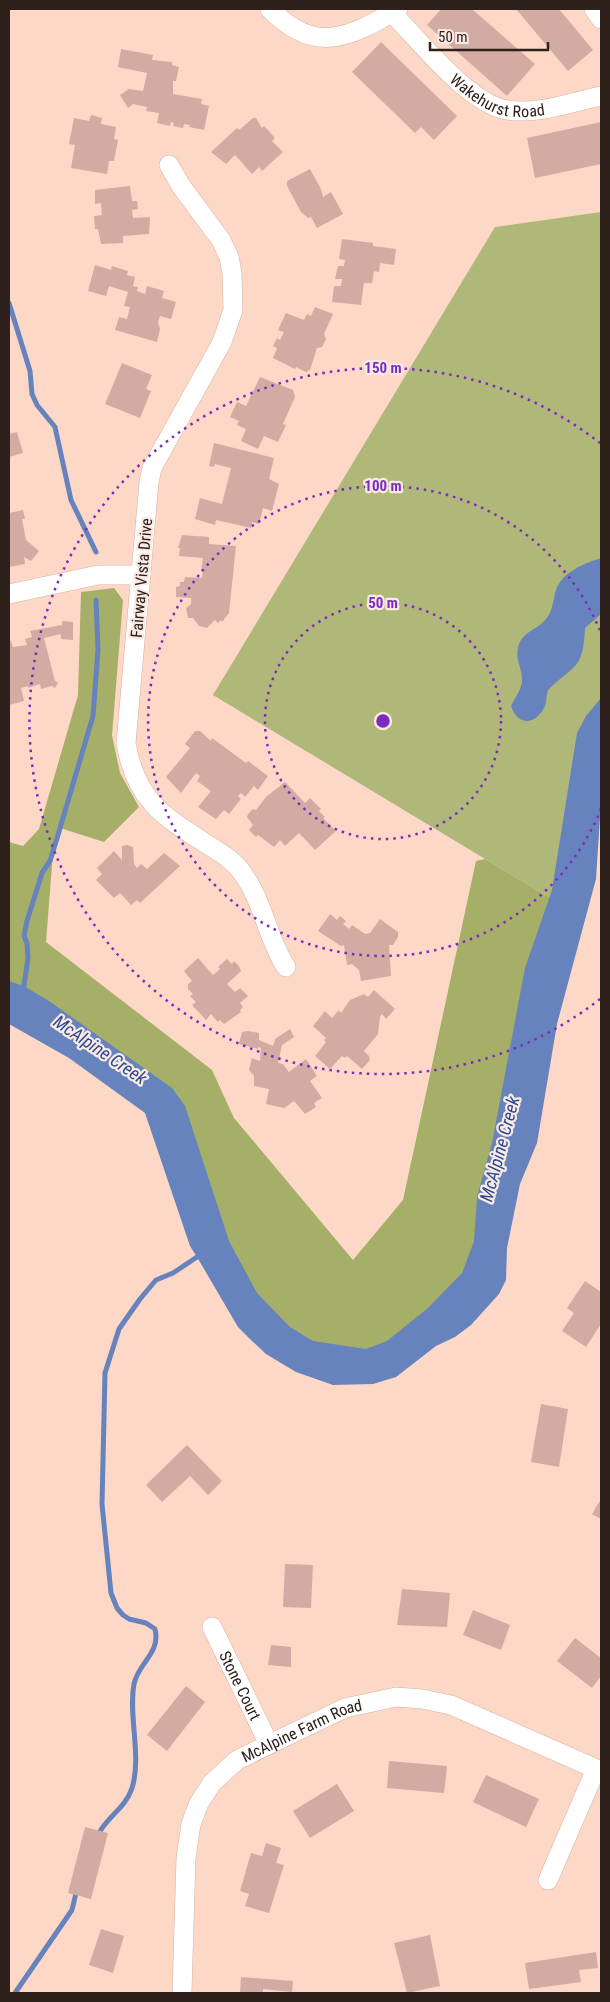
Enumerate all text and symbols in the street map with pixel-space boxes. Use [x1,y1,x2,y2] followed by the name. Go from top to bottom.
[430,20,548,52] scale bar
[438,28,468,46] text: 50 m
[446,70,546,121] street label: Wakehurst Road
[364,359,402,377] text: 150 m
[364,477,402,495] text: 100 m
[127,517,156,639] street label: Fairway Vista Drive
[368,594,398,612] text: 50 m
[374,712,392,730] centre of rings
[50,1011,152,1089] water label: McAlpine Creek
[475,1093,524,1204] water label: McAlpine Creek
[215,1648,265,1724] street label: Stone Court
[238,1696,364,1766] street label: McAlpine Farm Road

